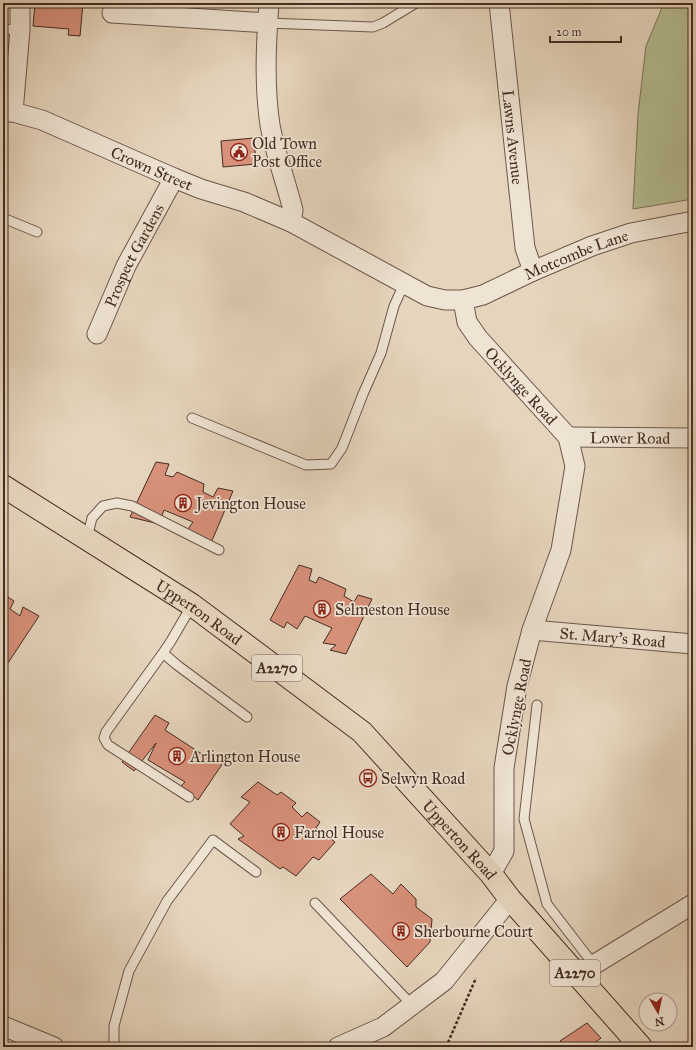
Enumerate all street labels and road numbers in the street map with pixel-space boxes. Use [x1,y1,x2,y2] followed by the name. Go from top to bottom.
[498,89,527,186] street label: Lawns Avenue
[108,142,196,195] street label: Crown Street
[101,200,168,310] street label: Prospect Gardens
[521,226,631,284] street label: Motcombe Lane
[481,343,561,429] street label: Ocklynge Road
[590,428,670,448] street label: Lower Road
[152,576,246,649] street label: Upperton Road
[559,623,666,652] street label: St. Mary's Road
[252,655,302,681] road number: A2270
[498,657,536,757] street label: Ocklynge Road
[418,796,501,883] street label: Upperton Road
[550,960,600,986] road number: A2270

